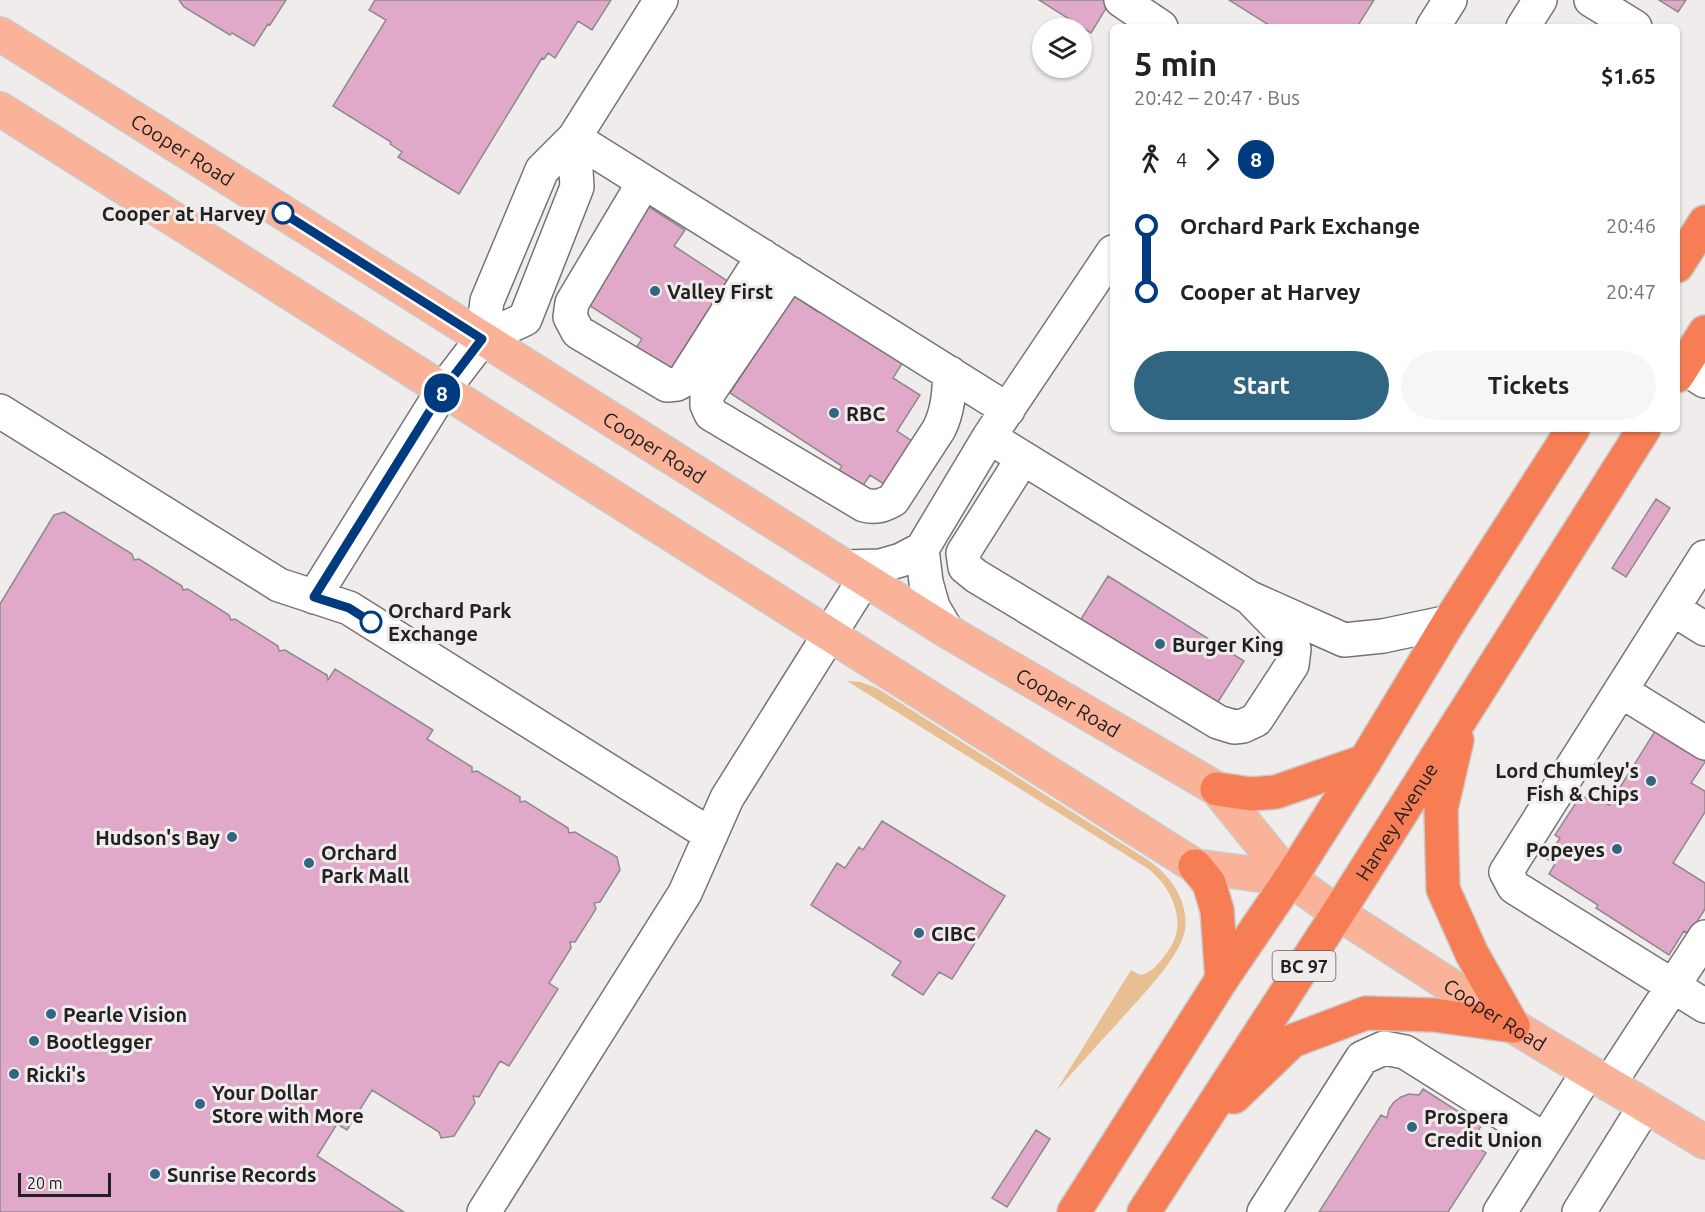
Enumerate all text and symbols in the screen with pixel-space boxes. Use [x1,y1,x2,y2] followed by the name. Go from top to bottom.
[1032,18,1092,78] map controls
[1032,18,1092,78] button: layers
[1134,45,1217,82] text: 5 min
[1601,63,1656,88] text: $1.65
[1134,86,1300,109] text: 20:42 – 20:47 · Bus
[127,108,238,190] street label: Cooper Road
[1134,143,1167,176] icon: walk
[1196,143,1229,176] icon: forward
[1250,147,1262,171] text: 8
[1176,148,1187,171] text: 4
[102,202,266,225] place label: Cooper at Harvey
[272,202,294,224] marker: Cooper at Harvey
[1180,213,1420,238] text: Orchard Park Exchange
[1606,214,1656,237] text: 20:46
[1180,279,1361,304] text: Cooper at Harvey
[667,280,774,303] place label: Valley First
[1606,280,1656,303] text: 20:47
[648,284,662,298] marker: Valley First
[1134,351,1389,420] button: Start
[1401,351,1656,420] button: Tickets
[422,374,462,412] line badge: 8
[436,381,448,405] text: 8
[846,402,885,425] place label: RBC
[599,406,710,488] street label: Cooper Road
[827,406,841,420] marker: RBC
[388,599,512,645] place label: Orchard Park Exchange
[360,611,382,633] marker: Orchard Park Exchange
[1172,633,1284,656] place label: Burger King
[1153,637,1167,651] marker: Burger King
[1012,663,1124,741] street label: Cooper Road
[1350,758,1442,884] street label: Harvey Avenue
[1495,759,1639,805] place label: Lord Chumley's Fish & Chips
[1644,774,1658,788] marker: Lord Chumley's Fish & Chips
[95,826,220,849] place label: Hudson's Bay
[225,830,239,844] marker: Hudson's Bay
[1526,838,1605,861] place label: Popeyes
[321,841,409,887] place label: Orchard Park Mall
[1610,842,1624,856] marker: Popeyes
[302,856,316,870] marker: Orchard Park Mall
[931,922,976,945] place label: CIBC
[912,926,926,940] marker: CIBC
[1272,951,1336,981] road number: BC 97
[1440,973,1551,1055] street label: Cooper Road
[63,1003,187,1026] place label: Pearle Vision
[44,1007,58,1021] marker: Pearle Vision
[46,1030,154,1053] place label: Bootlegger
[27,1034,41,1048] marker: Bootlegger
[26,1063,86,1086] place label: Ricki's
[7,1067,21,1081] marker: Ricki's
[212,1081,364,1127] place label: Your Dollar Store with More
[193,1097,207,1111] marker: Your Dollar Store with More
[1424,1105,1542,1151] place label: Prospera Credit Union
[1405,1120,1419,1134] marker: Prospera Credit Union
[167,1163,316,1186] place label: Sunrise Records
[148,1167,162,1181] marker: Sunrise Records
[18,1170,111,1198] scale bar
[27,1174,63,1192] text: 20 m

